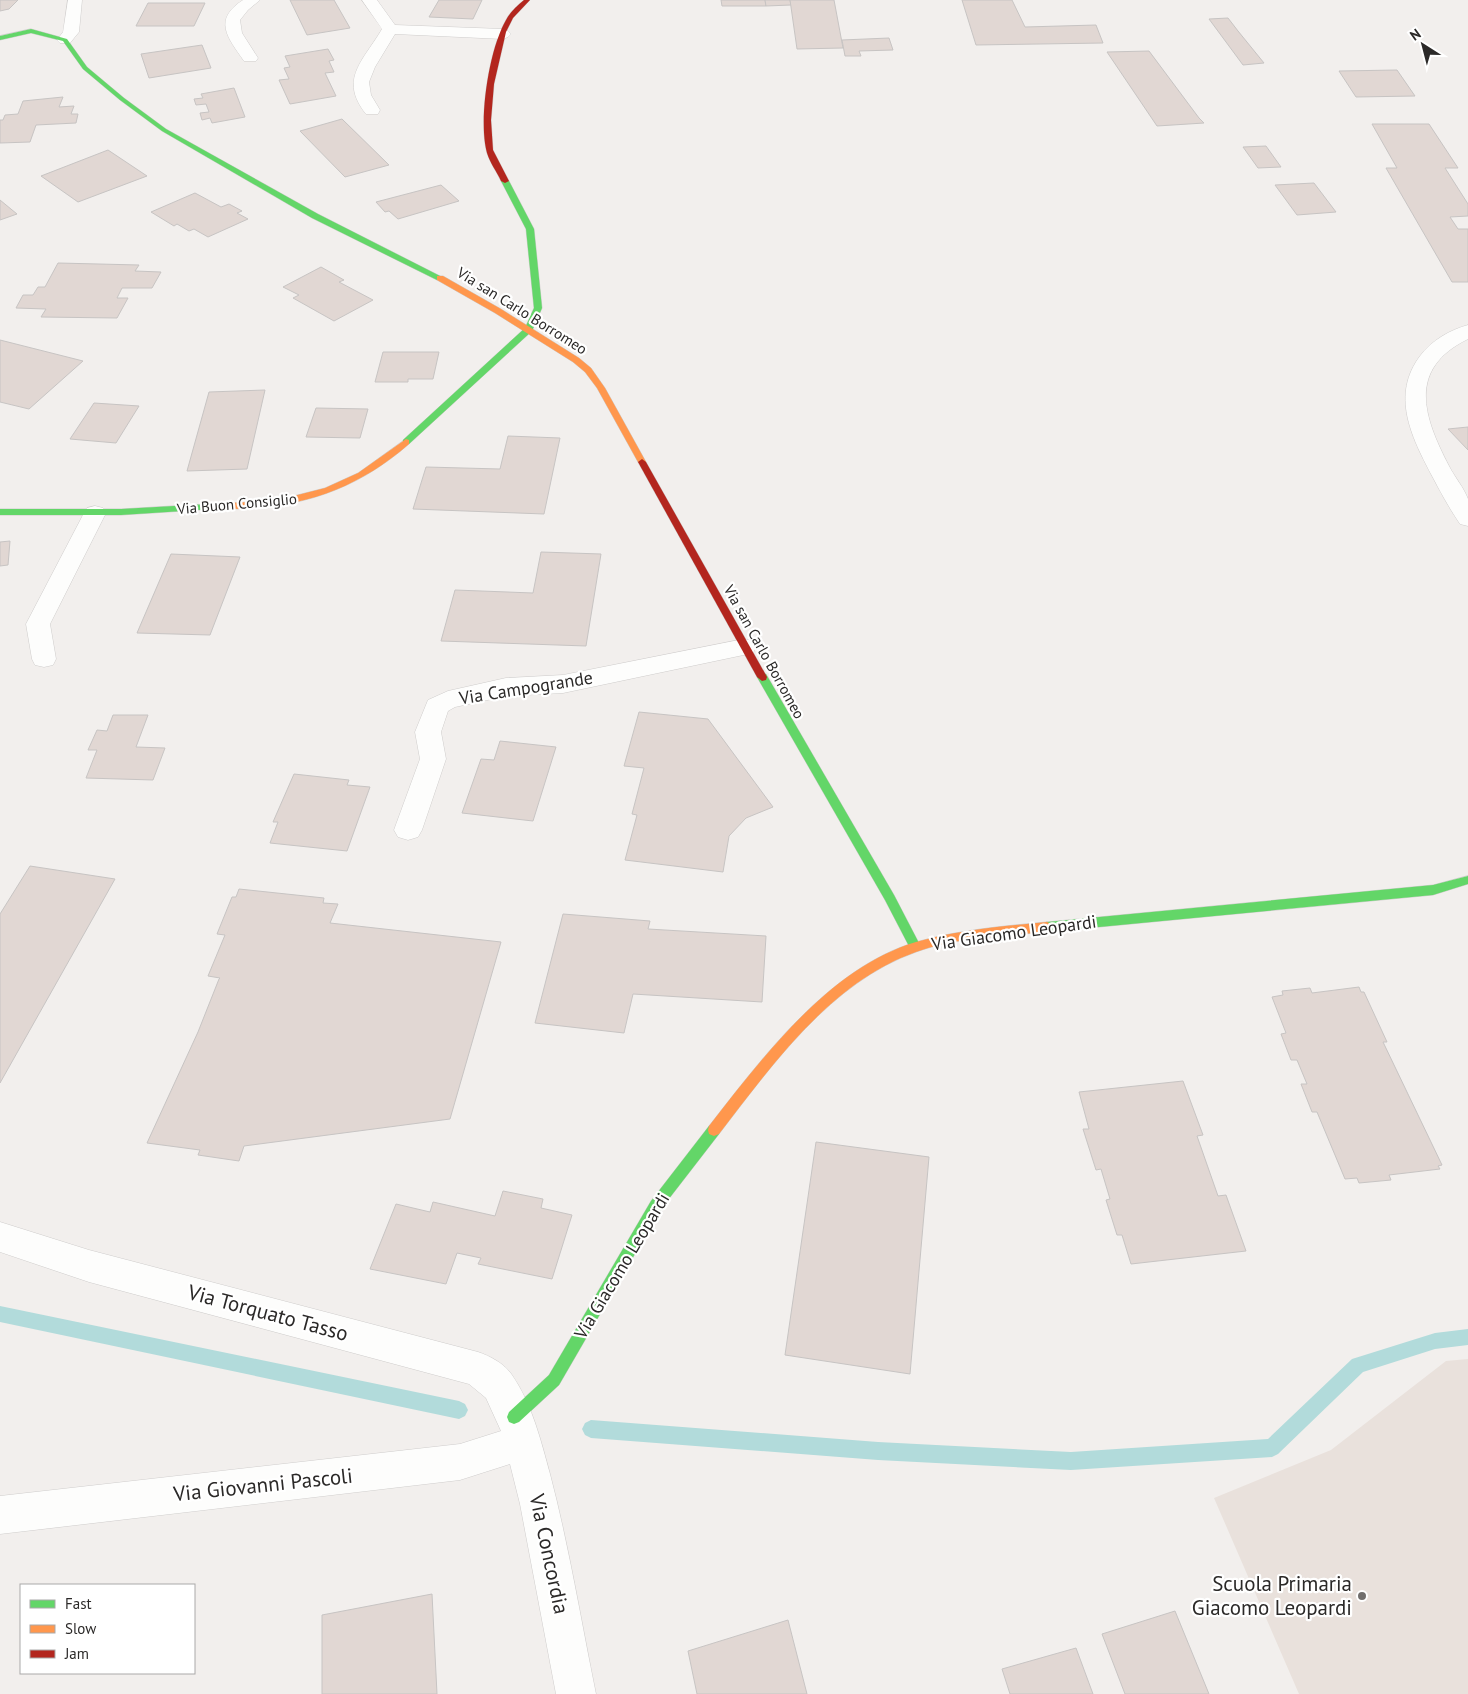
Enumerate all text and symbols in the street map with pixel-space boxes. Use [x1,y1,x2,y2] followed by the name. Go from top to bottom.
[1398,20,1448,70] north arrow
[1406,24,1424,44] text: N
[453,262,591,358] street label: Via san Carlo Borromeo
[175,489,298,518] street label: Via Buon Consiglio
[719,581,809,722] street label: Via san Carlo Borromeo
[456,666,594,710] street label: Via Campogrande
[929,910,1098,956] street label: Via Giacomo Leopardi
[568,1189,674,1344] street label: Via Giacomo Leopardi
[184,1278,351,1347] street label: Via Torquato Tasso
[171,1462,354,1507] street label: Via Giovanni Pascoli
[523,1490,575,1617] street label: Via Concordia
[1192,1570,1352,1621] place label: Scuola Primaria Giacomo Leopardi
[20,1584,195,1674] legend
[1356,1590,1368,1602] marker: Scuola Primaria Giacomo Leopardi
[65,1594,92,1613] text: Fast
[65,1619,96,1638] text: Slow
[64,1644,89,1663] text: Jam

